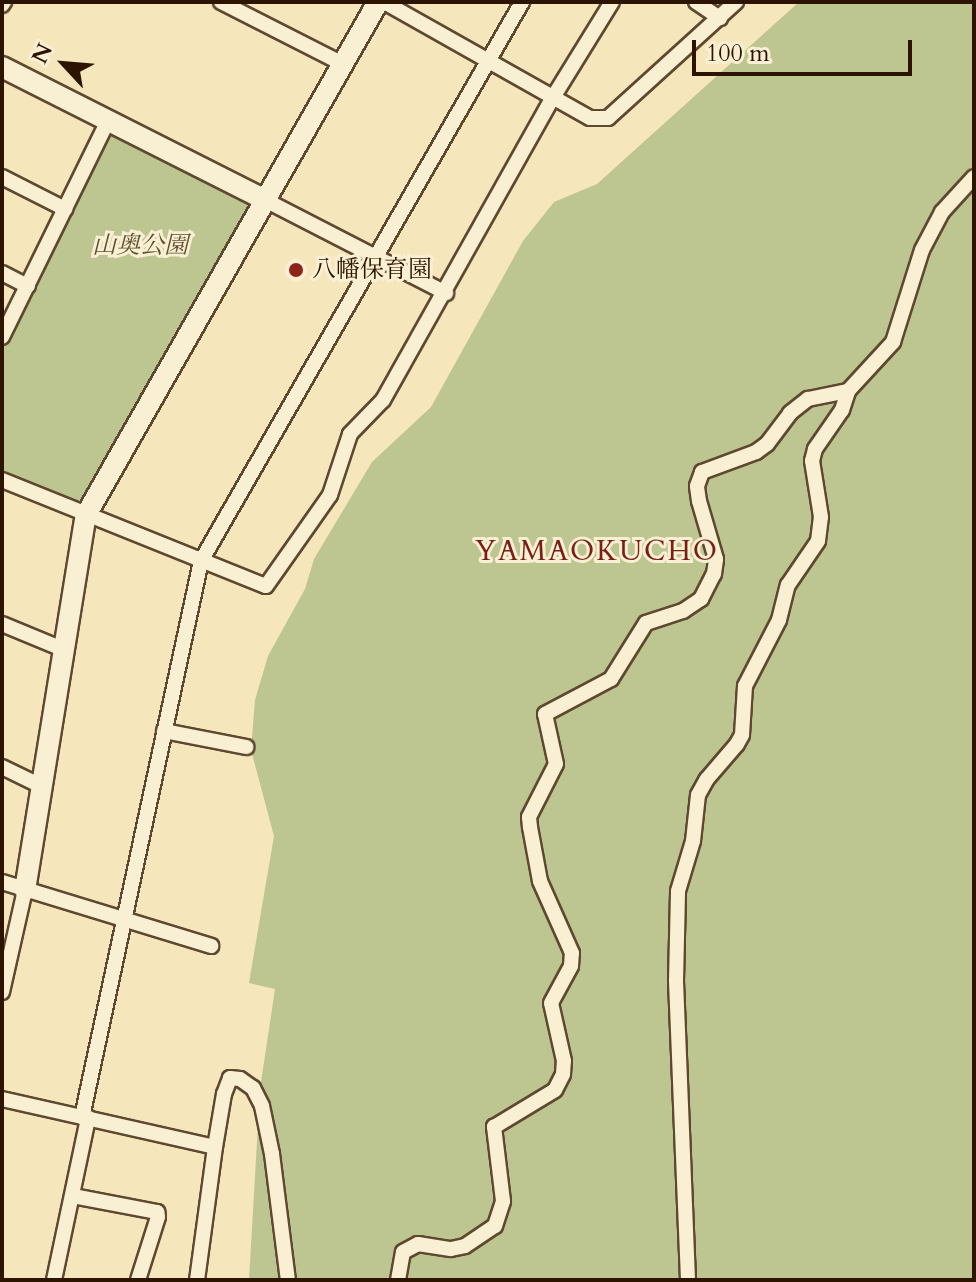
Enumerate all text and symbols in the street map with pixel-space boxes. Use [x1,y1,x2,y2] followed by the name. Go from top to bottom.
[24,24,104,104] north arrow
[696,24,916,74] scale bar
[706,37,770,70] text: 100 m
[25,38,60,69] text: N
[92,232,188,260] park label: 山奥公園
[312,256,432,284] place label: 八幡保育園
[287,261,305,279] marker: 八幡保育園
[475,534,719,568] district label: YAMAOKUCHO

